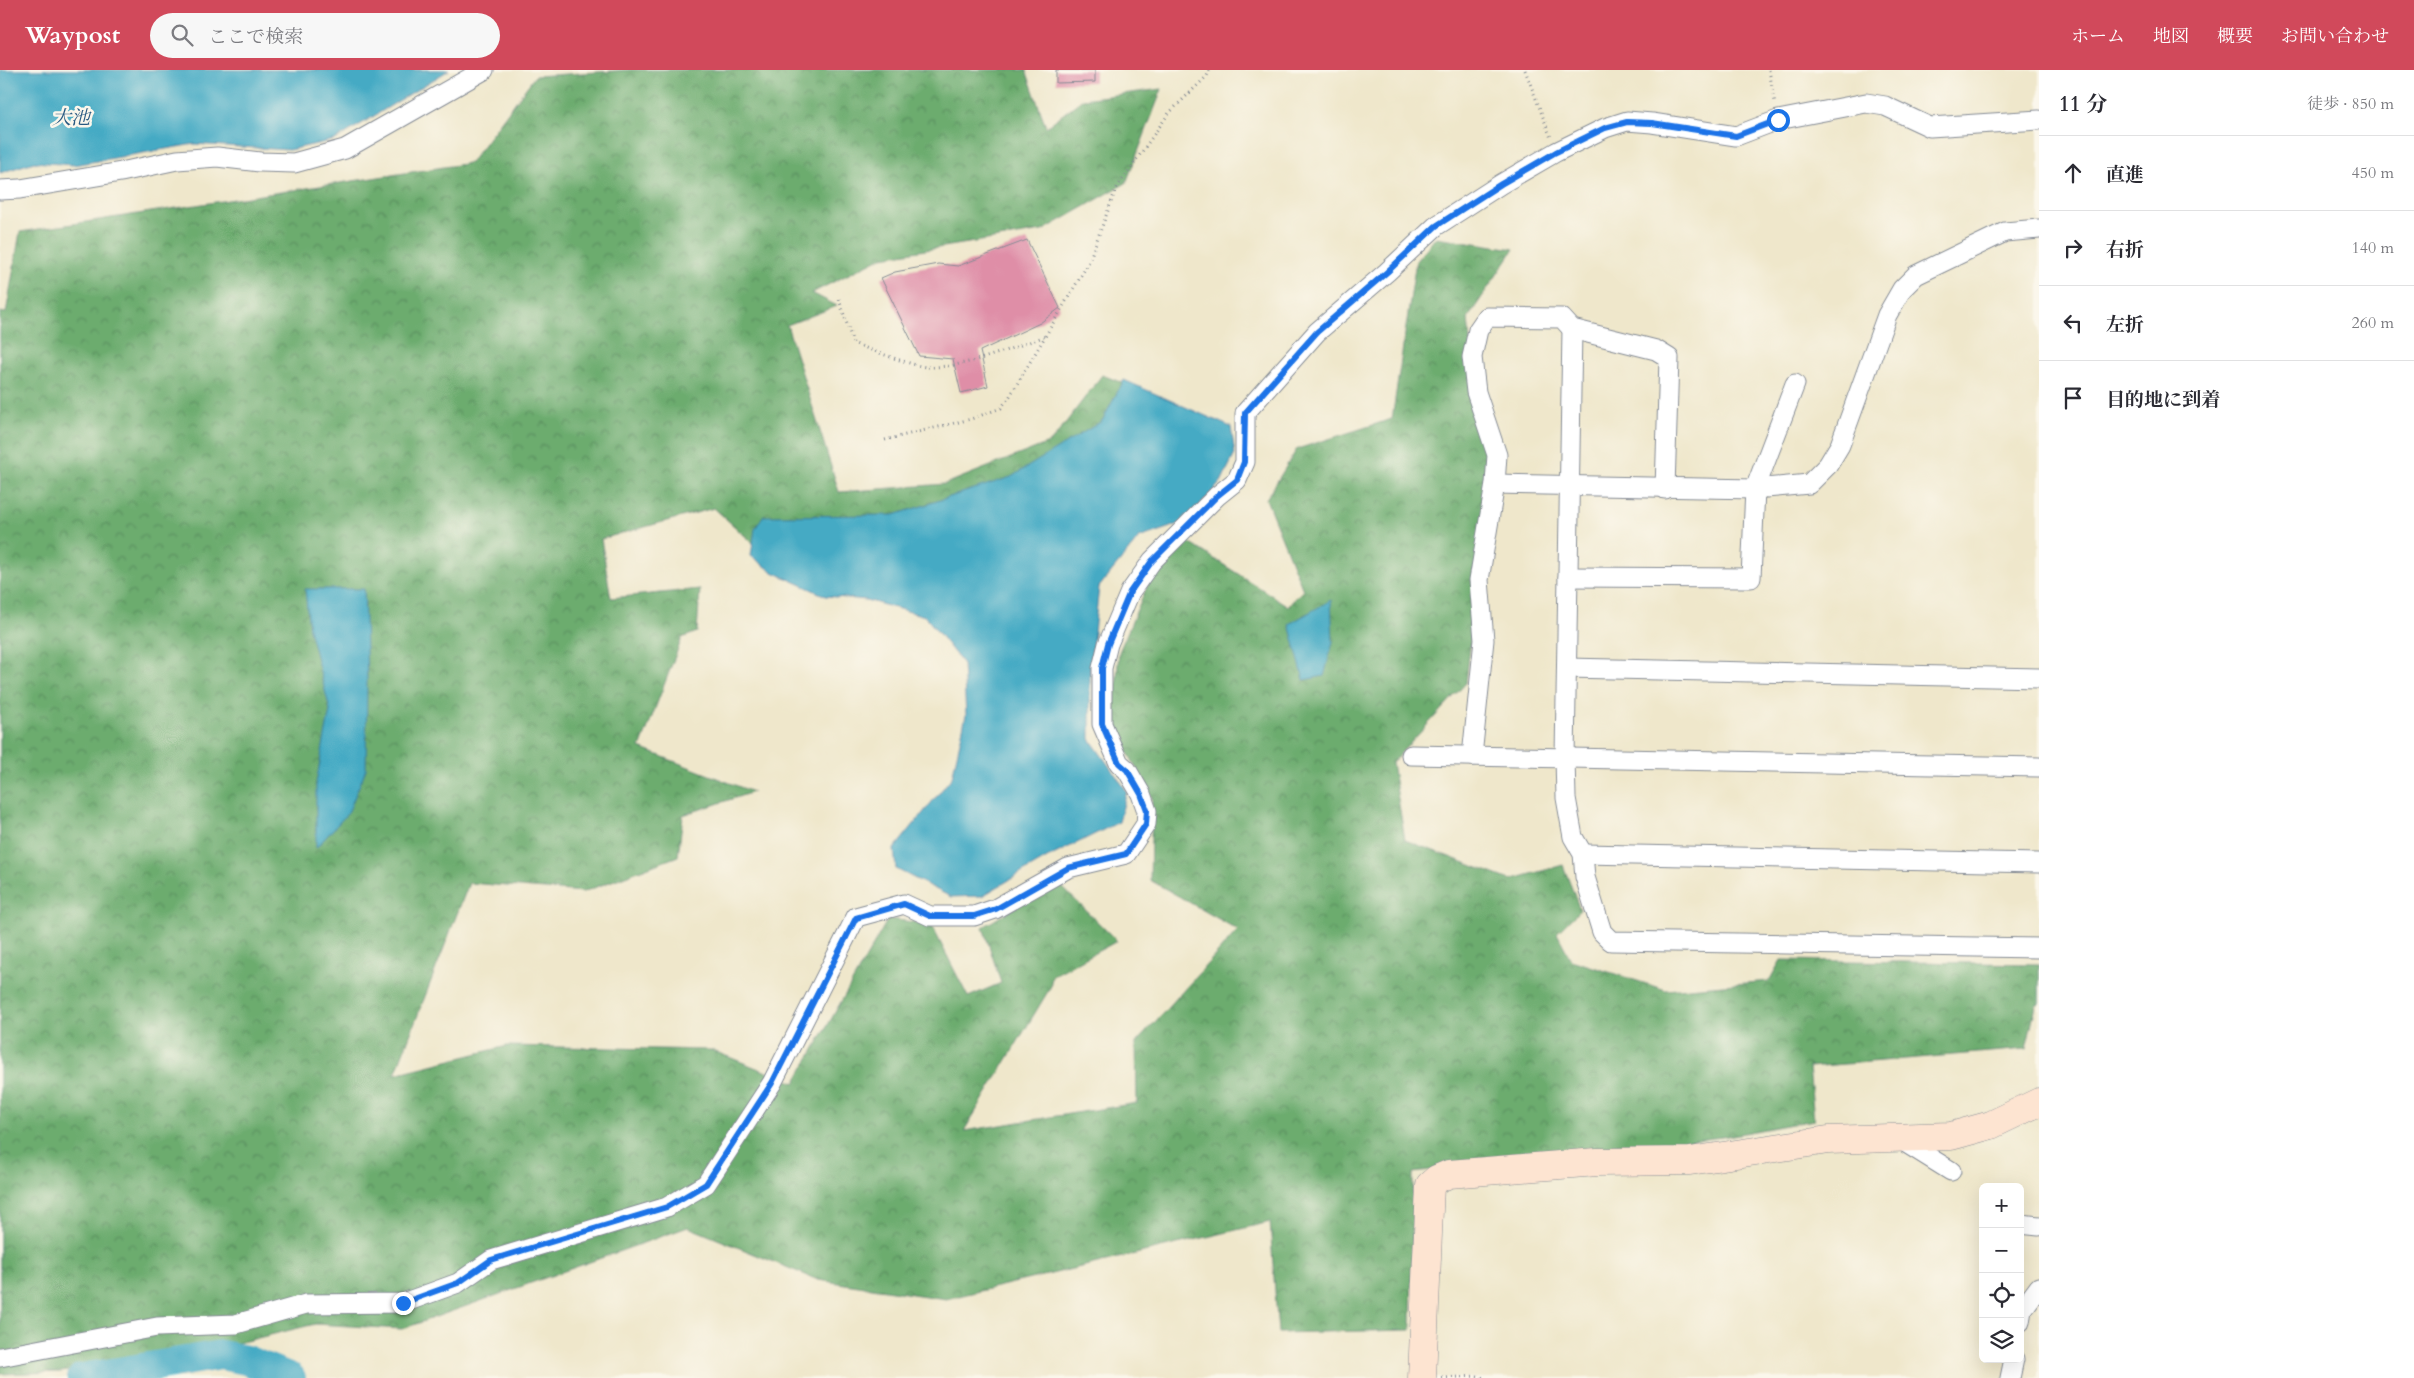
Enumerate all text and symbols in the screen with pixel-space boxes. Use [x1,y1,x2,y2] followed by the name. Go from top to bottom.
[150,13,500,58] search box
[25,19,120,52] text: Waypost
[168,21,196,49] icon: search
[208,24,303,50] text: ここで検索
[2071,24,2125,49] text: ホーム
[2153,24,2189,49] text: 地図
[2217,24,2253,49] text: 概要
[2281,24,2389,49] text: お問い合わせ
[2059,90,2107,119] text: 11 分
[2307,93,2394,115] text: 徒歩 · 850 m
[52,105,92,131] water label: 大池
[1767,109,1790,132] route start
[2059,159,2087,187] icon: ahead
[2106,162,2144,188] text: 直進
[2352,162,2394,184] text: 450 m
[2059,234,2087,262] icon: right
[2106,237,2144,263] text: 右折
[2352,237,2394,259] text: 140 m
[2059,309,2087,337] icon: left
[2106,312,2144,338] text: 左折
[2352,312,2394,334] text: 260 m
[2059,384,2087,412] icon: arrive
[2106,387,2220,413] text: 目的地に到着
[1979,1183,2024,1363] map controls
[1979,1183,2024,1228] button: +
[1979,1228,2024,1273] button: −
[1979,1273,2024,1318] button: locate
[392,1292,415,1315] route end
[1979,1318,2024,1363] button: layers

